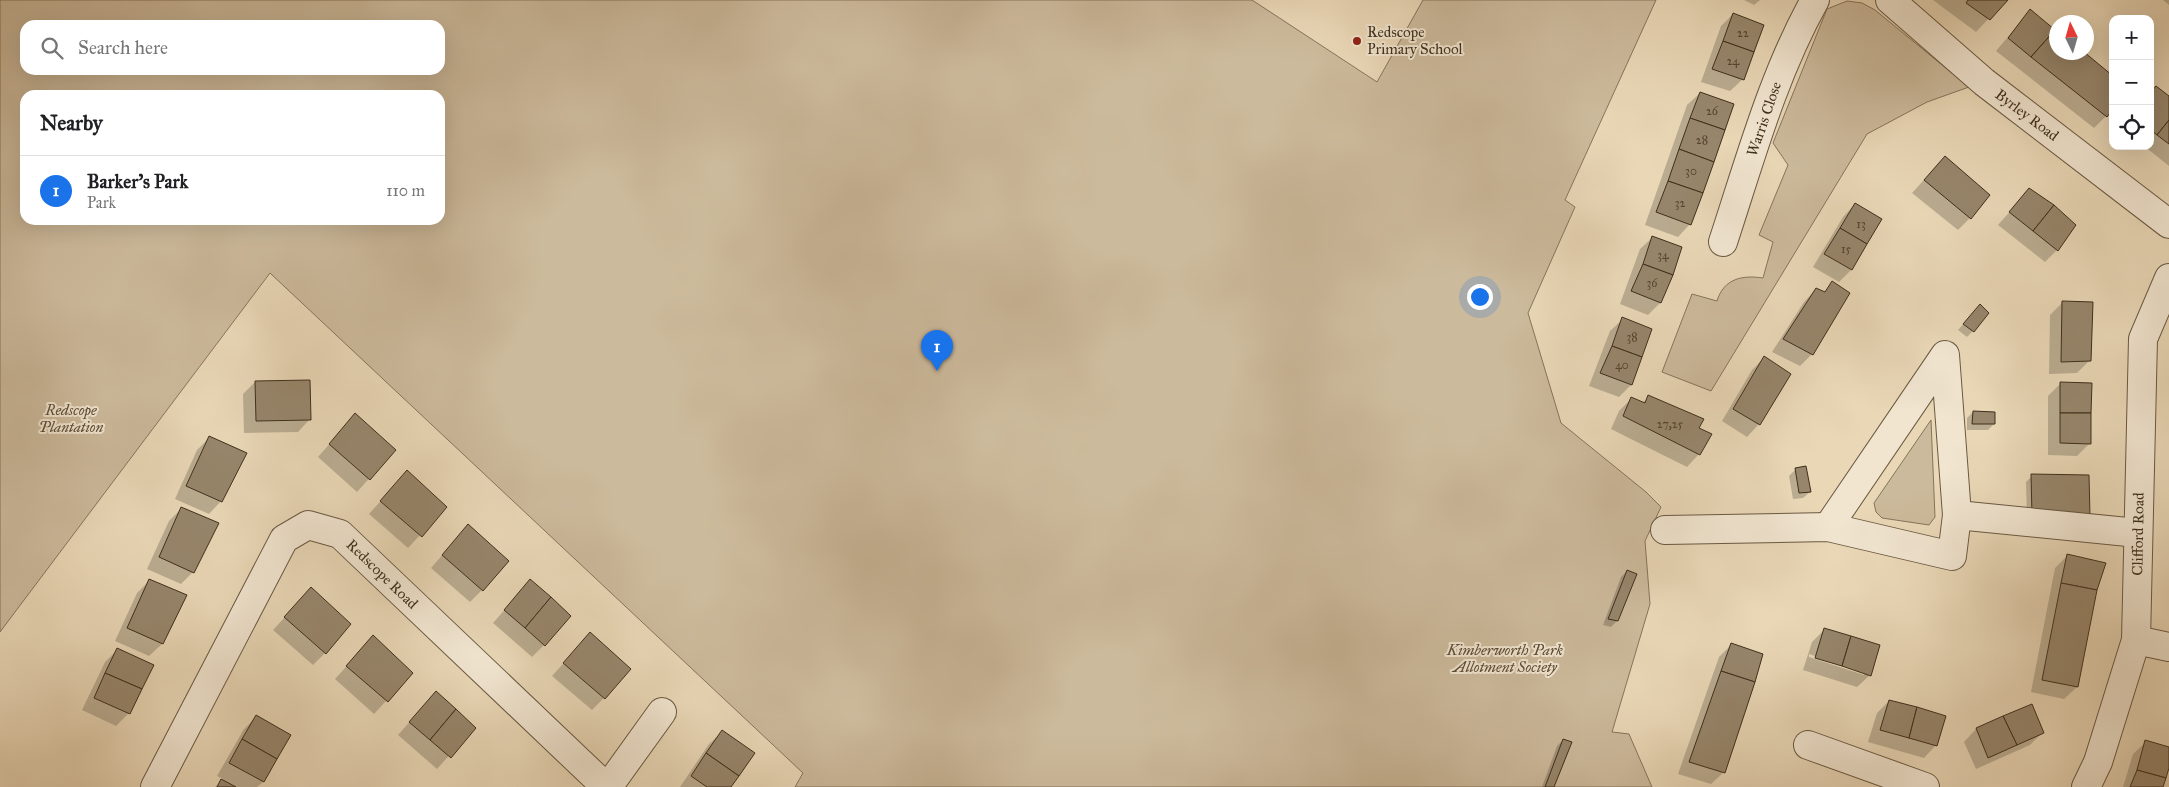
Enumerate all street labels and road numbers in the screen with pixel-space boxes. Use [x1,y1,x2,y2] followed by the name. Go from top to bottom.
[1743,79,1785,159] street label: Warris Close
[1992,85,2063,145] street label: Byrley Road
[2128,492,2148,576] street label: Clifford Road
[342,535,422,613] street label: Redscope Road

